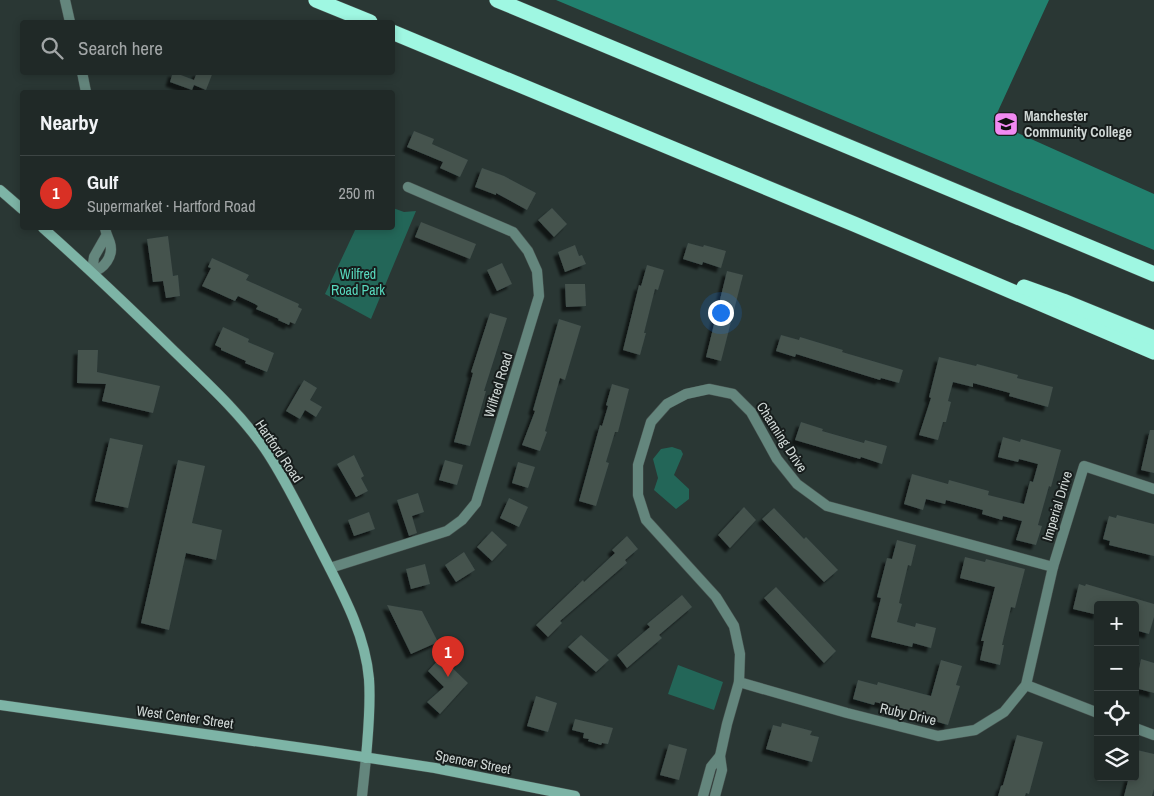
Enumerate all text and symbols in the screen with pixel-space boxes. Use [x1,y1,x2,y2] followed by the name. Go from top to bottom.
[20,20,395,75] search box
[38,34,66,62] icon: search
[78,35,163,61] text: Search here
[1024,107,1132,141] place label: Manchester Community College
[40,108,98,137] text: Nearby
[993,111,1019,137] school or university icon: Manchester Community College
[87,169,118,195] text: Gulf
[52,182,60,204] text: 1
[339,182,375,204] text: 250 m
[87,195,255,217] text: Supermarket · Hartford Road
[331,265,385,299] park label: Wilfred Road Park
[708,300,734,326] your location
[480,350,516,420] street label: Wilfred Road
[753,398,811,476] street label: Channing Drive
[251,416,307,486] street label: Hartford Road
[1038,469,1076,543] street label: Imperial Drive
[1094,601,1139,781] map controls
[1094,601,1139,646] button: +
[432,636,464,677] pin: 1
[1094,646,1139,691] button: −
[1094,691,1139,736] button: locate
[878,699,938,729] street label: Ruby Drive
[136,701,234,733] street label: West Center Street
[1094,736,1139,781] button: layers
[434,746,512,778] street label: Spencer Street

